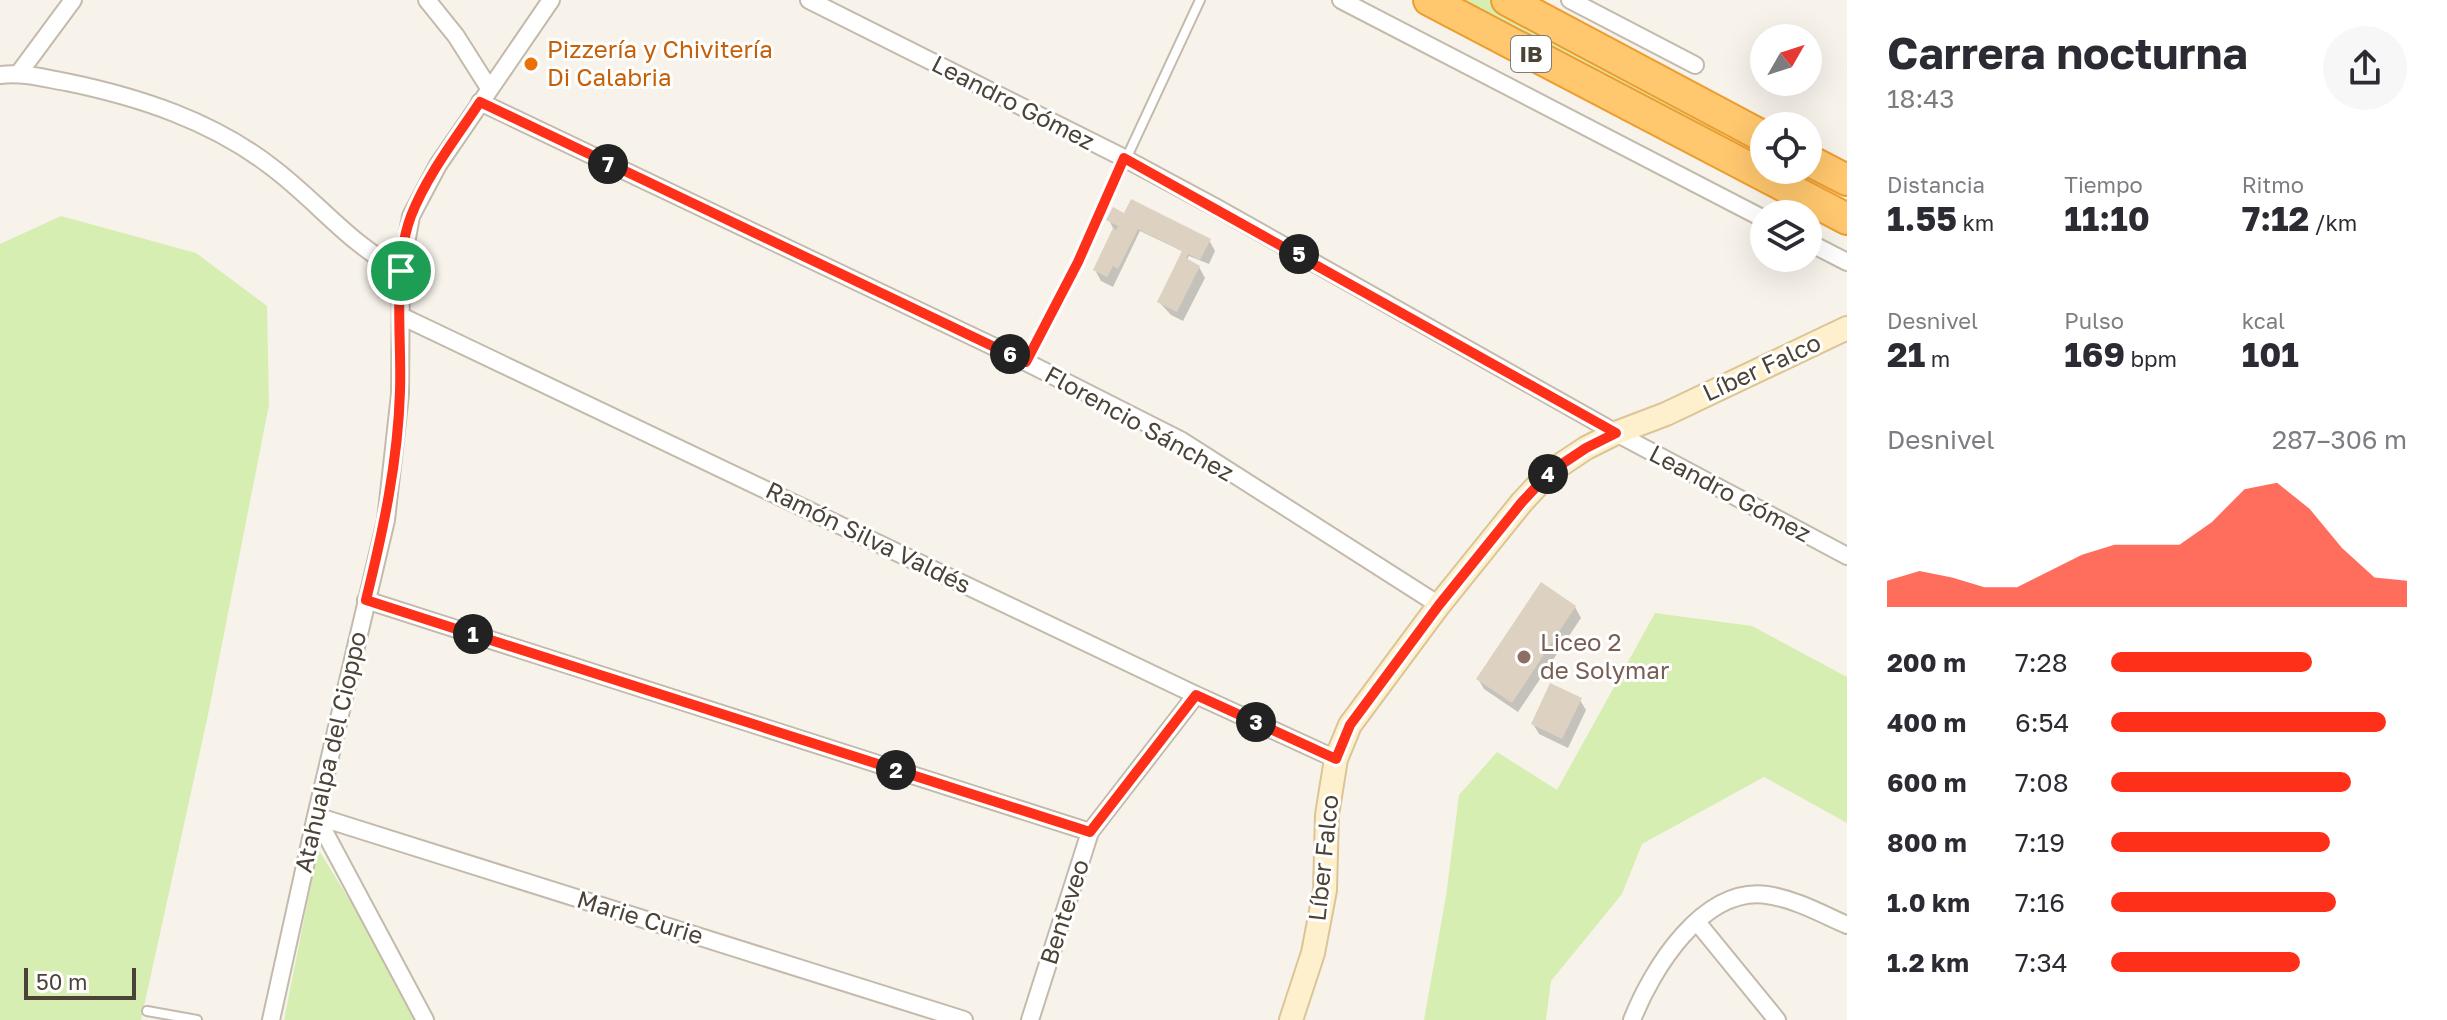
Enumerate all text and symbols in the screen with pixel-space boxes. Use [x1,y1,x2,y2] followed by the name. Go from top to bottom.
[1750,24,1822,96] north arrow
[1750,24,1822,272] map controls
[1887,26,2248,79] text: Carrera nocturna
[2323,26,2407,110] button: share
[547,34,773,91] place label: Pizzería y Chivitería Di Calabria
[1511,36,1551,72] road number: IB
[927,48,1100,155] street label: Leandro Gómez
[522,55,540,73] marker: Pizzería y Chivitería Di Calabria
[1887,83,1954,114] text: 18:43
[1750,112,1822,184] button: locate
[588,144,628,184] pin: 7
[602,150,614,177] text: 7
[1887,171,1985,198] text: Distancia
[2064,171,2143,198] text: Tiempo
[2242,171,2304,198] text: Ritmo
[1887,198,1957,238] text: 1.55
[2064,198,2150,238] text: 11:10
[2242,198,2309,238] text: 7:12
[1750,200,1822,272] button: layers
[1957,209,1994,236] text: km
[2309,209,2357,236] text: /km
[1279,234,1319,274] pin: 5
[367,237,435,305] pin
[1292,240,1306,267] text: 5
[379,249,423,293] icon: arrive
[1887,307,1978,334] text: Desnivel
[2064,307,2124,334] text: Pulso
[2242,307,2285,334] text: kcal
[1698,327,1825,407] street label: Líber Falco
[990,334,1030,374] pin: 6
[1887,334,1925,374] text: 21
[2064,334,2125,374] text: 169
[2242,334,2299,374] text: 101
[1003,340,1017,367] text: 6
[1925,345,1950,372] text: m
[2125,345,2177,372] text: bpm
[1040,359,1239,487] street label: Florencio Sánchez
[1887,424,1994,455] text: Desnivel
[2272,424,2407,455] text: 287–306 m
[1645,438,1816,547] street label: Leandro Gómez
[1528,454,1568,494] pin: 4
[1541,460,1555,487] text: 4
[761,474,976,599] street label: Ramón Silva Valdés
[453,614,493,654] pin: 1
[467,620,479,647] text: 1
[1540,627,1669,684] place label: Liceo 2 de Solymar
[288,628,371,875] street label: Atahualpa del Cioppo
[1887,647,1966,678] text: 200 m
[2015,647,2068,678] text: 7:28
[1515,648,1533,666] marker: Liceo 2 de Solymar
[1236,702,1276,742] pin: 3
[1887,707,1966,738] text: 400 m
[2015,707,2069,738] text: 6:54
[1249,708,1263,735] text: 3
[876,750,916,790] pin: 2
[889,756,903,783] text: 2
[1887,767,1967,798] text: 600 m
[2015,767,2069,798] text: 7:08
[1301,793,1344,922] street label: Líber Falco
[1887,827,1967,858] text: 800 m
[2015,827,2065,858] text: 7:19
[1033,855,1094,968] street label: Benteveo
[574,884,707,950] street label: Marie Curie
[1887,887,1970,918] text: 1.0 km
[2015,887,2065,918] text: 7:16
[1887,947,1969,978] text: 1.2 km
[2015,947,2068,978] text: 7:34
[24,964,136,1000] scale bar
[36,968,87,995] text: 50 m

